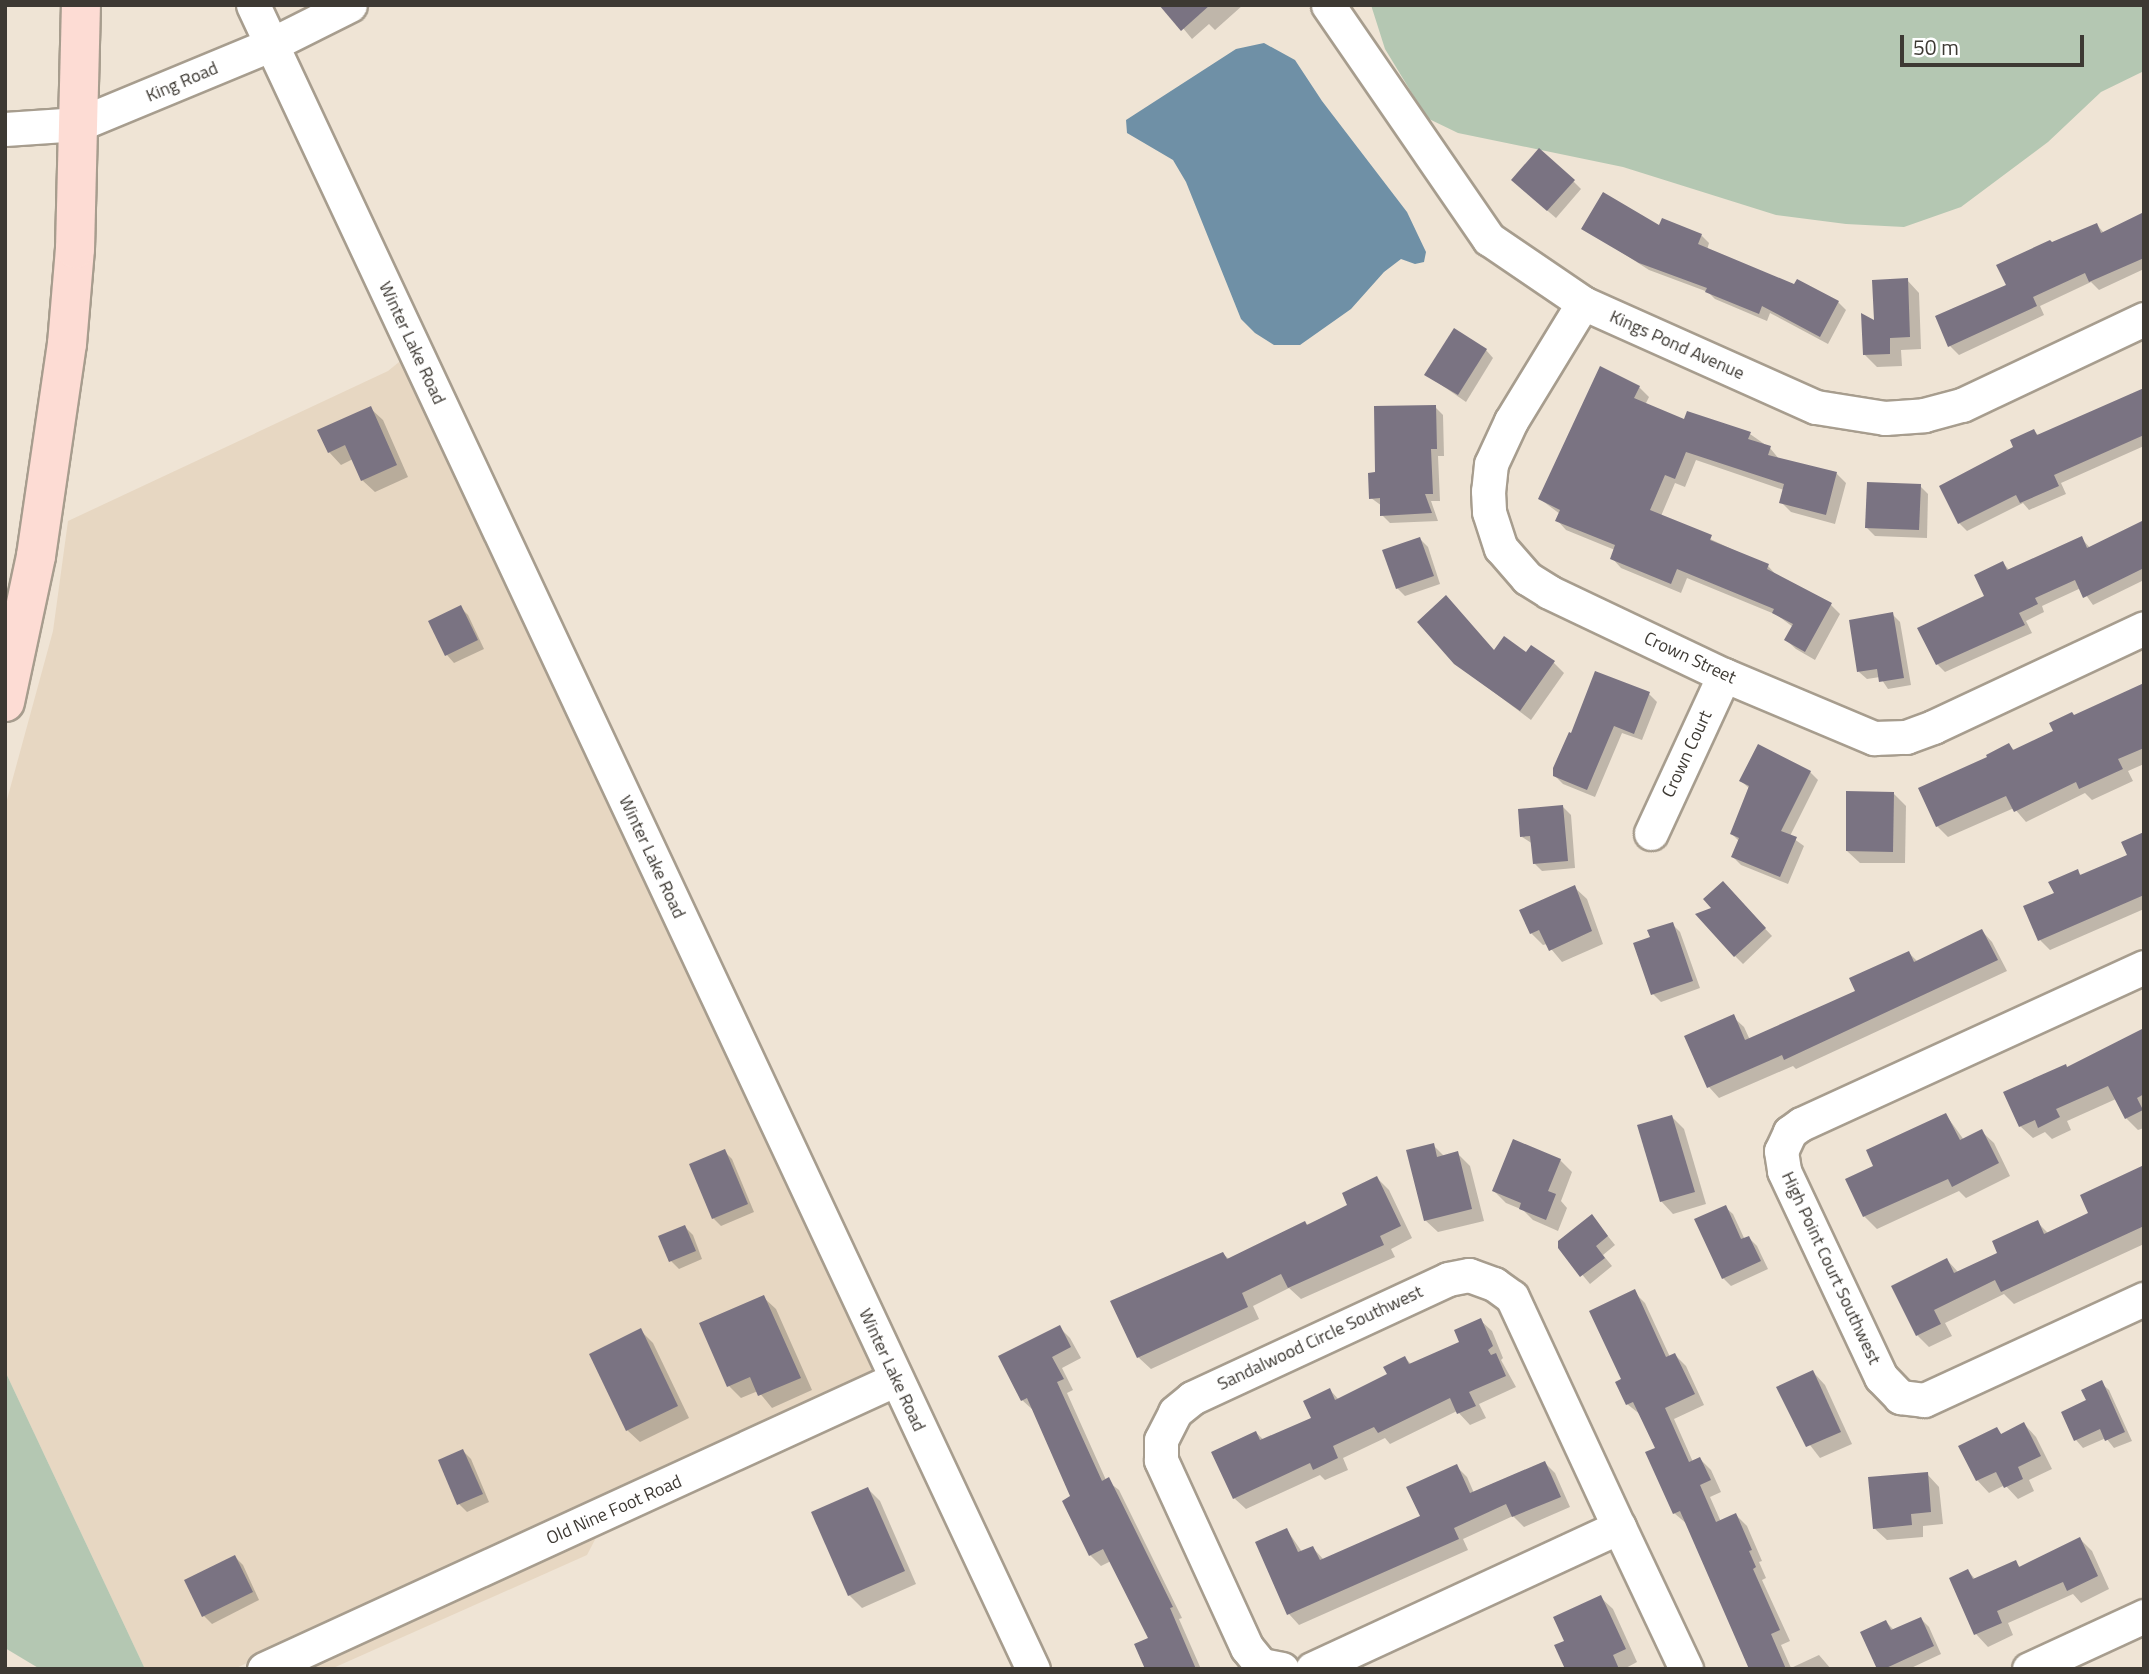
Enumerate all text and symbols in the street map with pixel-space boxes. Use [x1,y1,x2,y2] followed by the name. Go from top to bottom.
[1904,21,2088,65] scale bar
[1913,31,1959,63] text: 50 m
[143,57,221,107] street label: King Road
[374,278,450,408] street label: Winter Lake Road
[1606,306,1748,384] street label: Kings Pond Avenue
[1641,627,1739,689] street label: Crown Street
[1657,707,1717,801] street label: Crown Court
[614,792,690,922] street label: Winter Lake Road
[1777,1168,1885,1368] street label: High Point Court Southwest
[1214,1281,1426,1395] street label: Sandalwood Circle Southwest
[854,1305,930,1435] street label: Winter Lake Road
[543,1471,685,1549] street label: Old Nine Foot Road

